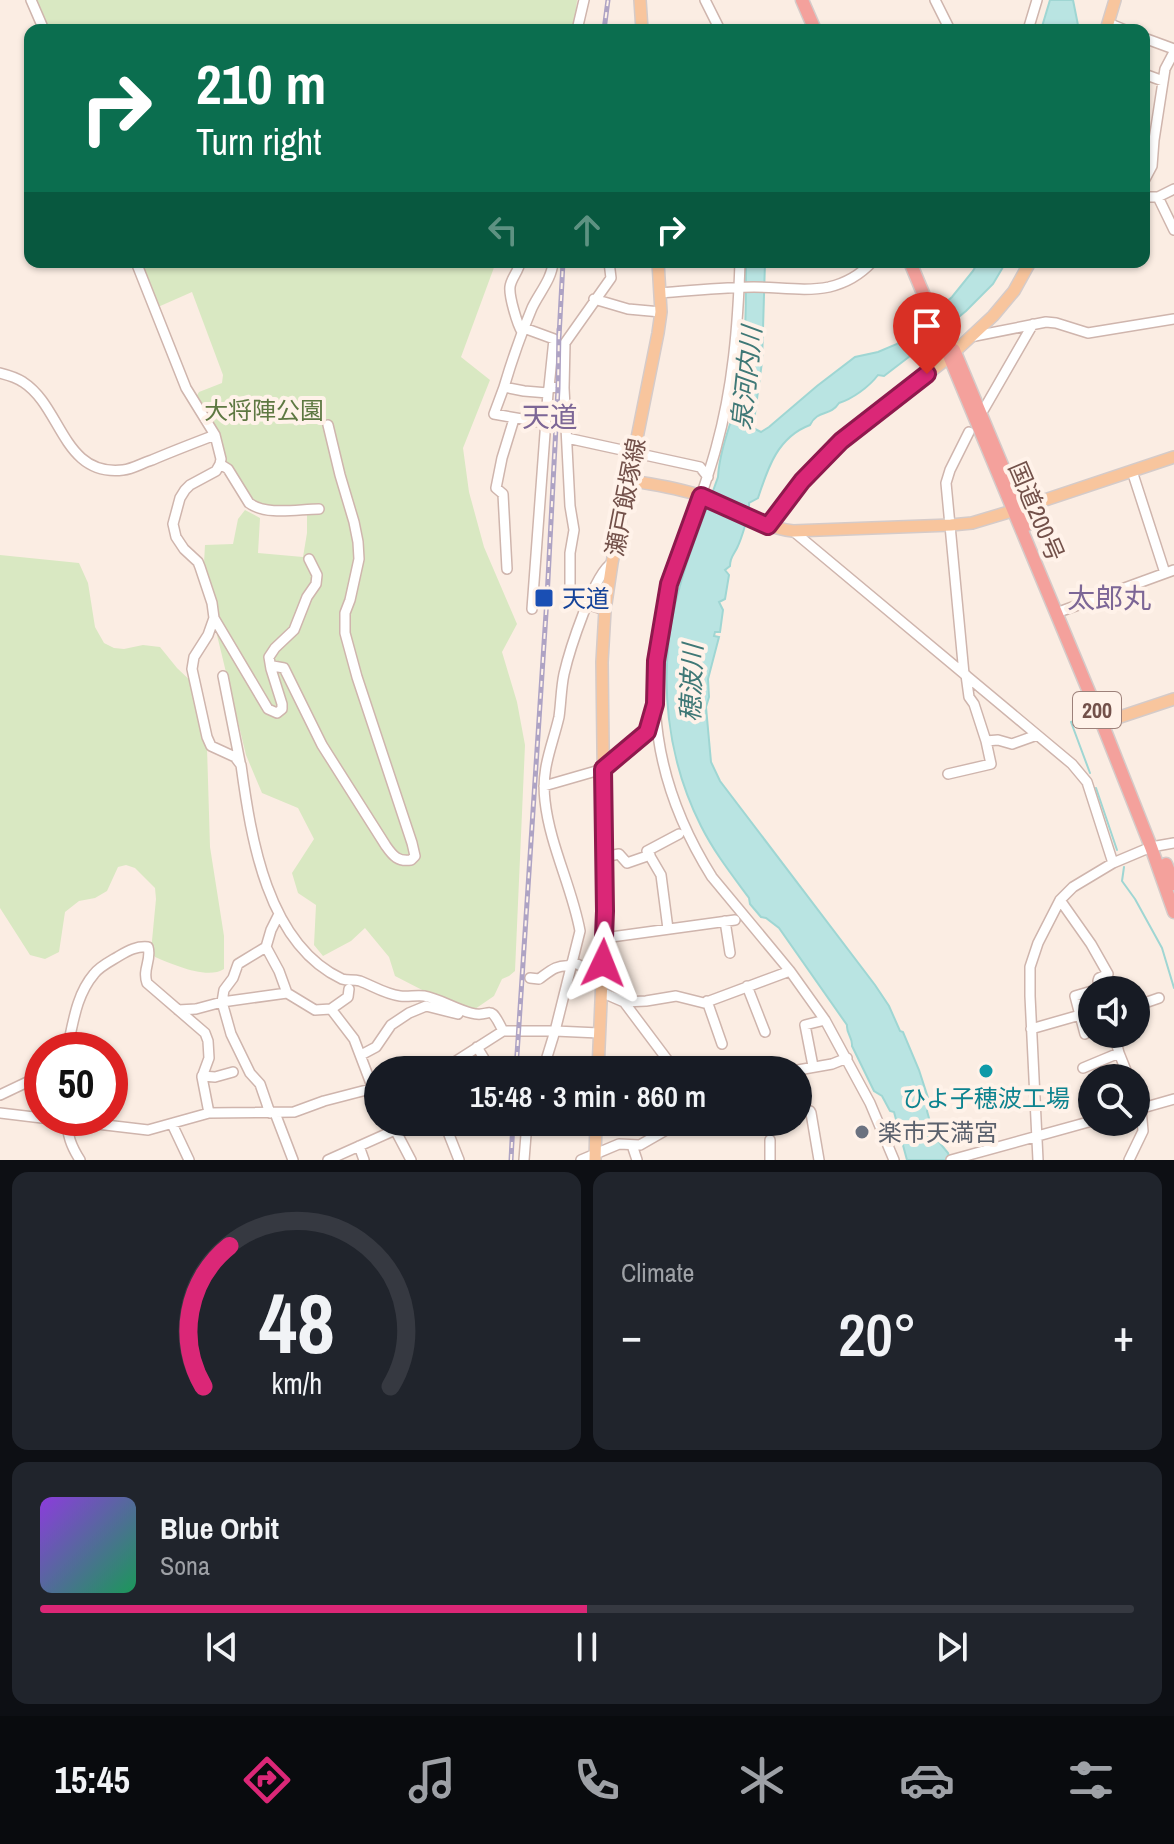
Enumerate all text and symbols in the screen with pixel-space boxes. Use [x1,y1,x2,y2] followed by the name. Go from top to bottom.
[196,46,326,121] text: 210 m
[64,56,168,160] icon: right
[196,118,321,166] text: Turn right
[481,208,525,252] icon: left
[565,208,609,252] icon: ahead
[649,208,693,252] icon: right
[893,292,961,374] pin
[905,304,949,348] icon: arrive
[723,321,769,432] water label: 泉河内川
[204,394,324,426] park label: 大将陣公園
[522,398,578,436] district label: 天道
[598,435,652,559] street label: 瀬戸飯塚線
[1002,456,1072,566] street label: 国道200号
[1067,579,1151,617] district label: 太郎丸
[562,582,610,614] place label: 天道
[533,587,555,609] marker: 天道
[672,640,710,723] water label: 穂波川
[1073,692,1121,728] road number: 200
[561,921,645,1005] position arrow
[1078,976,1150,1136] map controls
[1078,976,1150,1048] button: sound
[24,1032,128,1136] speed limit sign: 50
[977,1062,995,1080] marker: ひよ子穂波工場
[1078,1064,1150,1136] button: search
[470,1076,706,1116] text: 15:48 · 3 min · 860 m
[902,1082,1070,1114] place label: ひよ子穂波工場
[878,1116,998,1148] place label: 楽市天満宮
[853,1123,871,1141] marker: 楽市天満宮
[621,1255,694,1290] text: Climate
[259,1267,334,1379] text: 48
[838,1294,917,1375] text: 20°
[621,1305,642,1365] text: −
[1113,1305,1134,1365] text: +
[271,1364,322,1403] text: km/h
[160,1508,279,1548] text: Blue Orbit
[160,1548,210,1583] text: Sona
[200,1625,244,1669] icon: previous
[565,1625,609,1669] icon: pause
[930,1625,974,1669] icon: next
[239,1752,295,1808] icon: directions
[404,1752,460,1808] icon: music
[569,1752,625,1808] icon: phone
[734,1752,790,1808] icon: climate
[899,1752,955,1808] icon: car
[1063,1752,1119,1808] icon: filters
[54,1756,130,1804] text: 15:45

